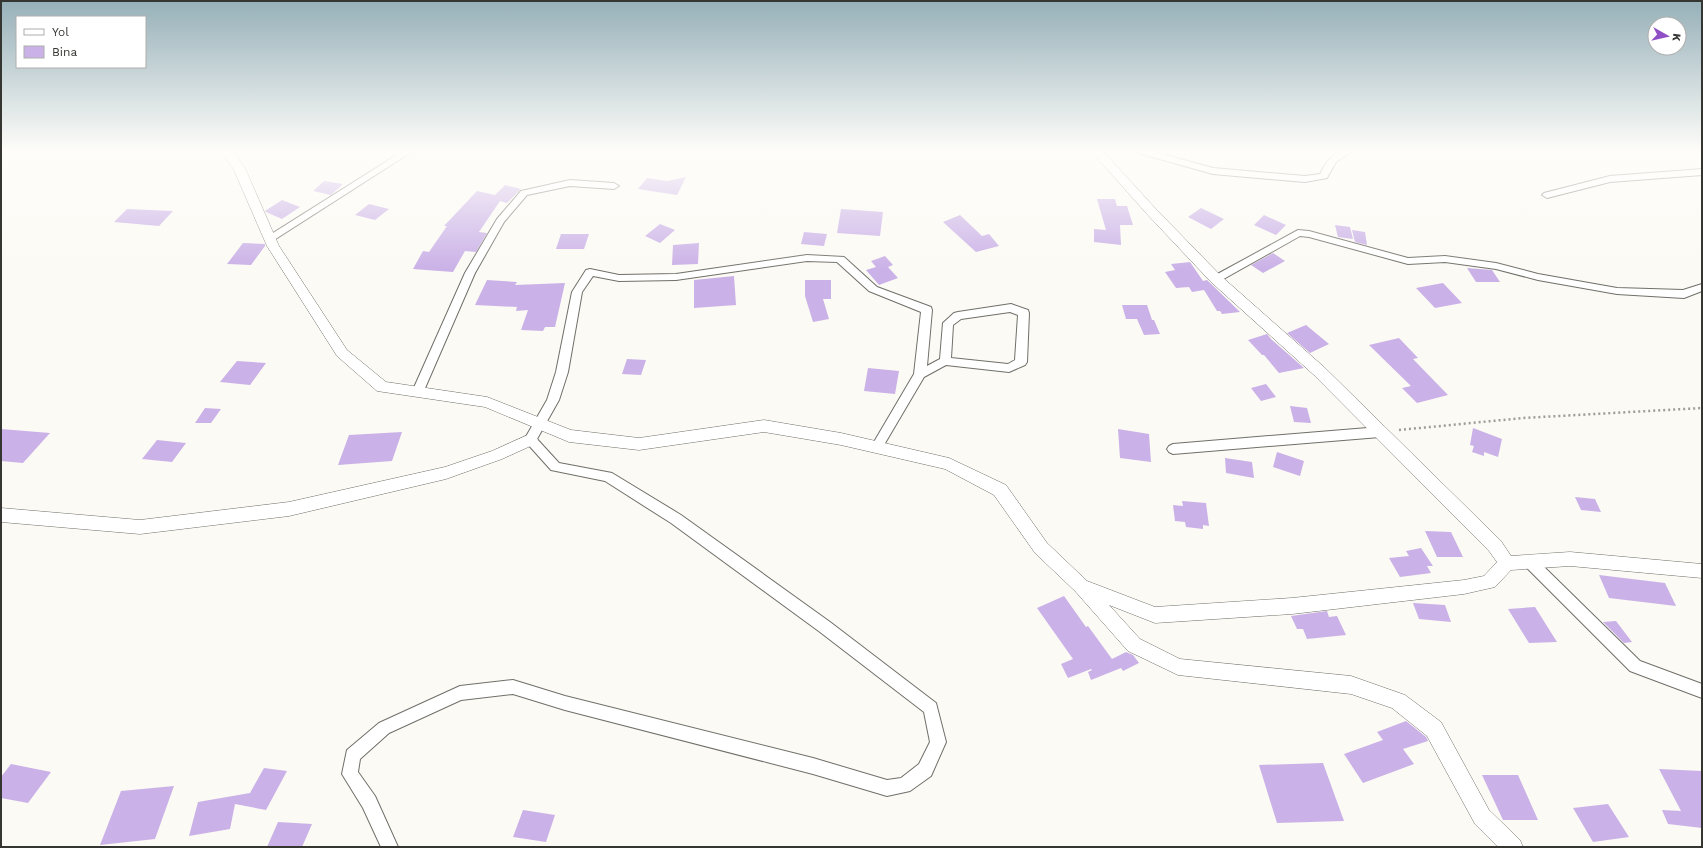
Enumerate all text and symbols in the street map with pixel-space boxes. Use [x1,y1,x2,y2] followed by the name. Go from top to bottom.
[16,16,146,68] legend
[1647,16,1687,56] north arrow
[52,25,69,39] text: Yol
[1669,33,1683,42] text: K
[52,45,77,59] text: Bina

